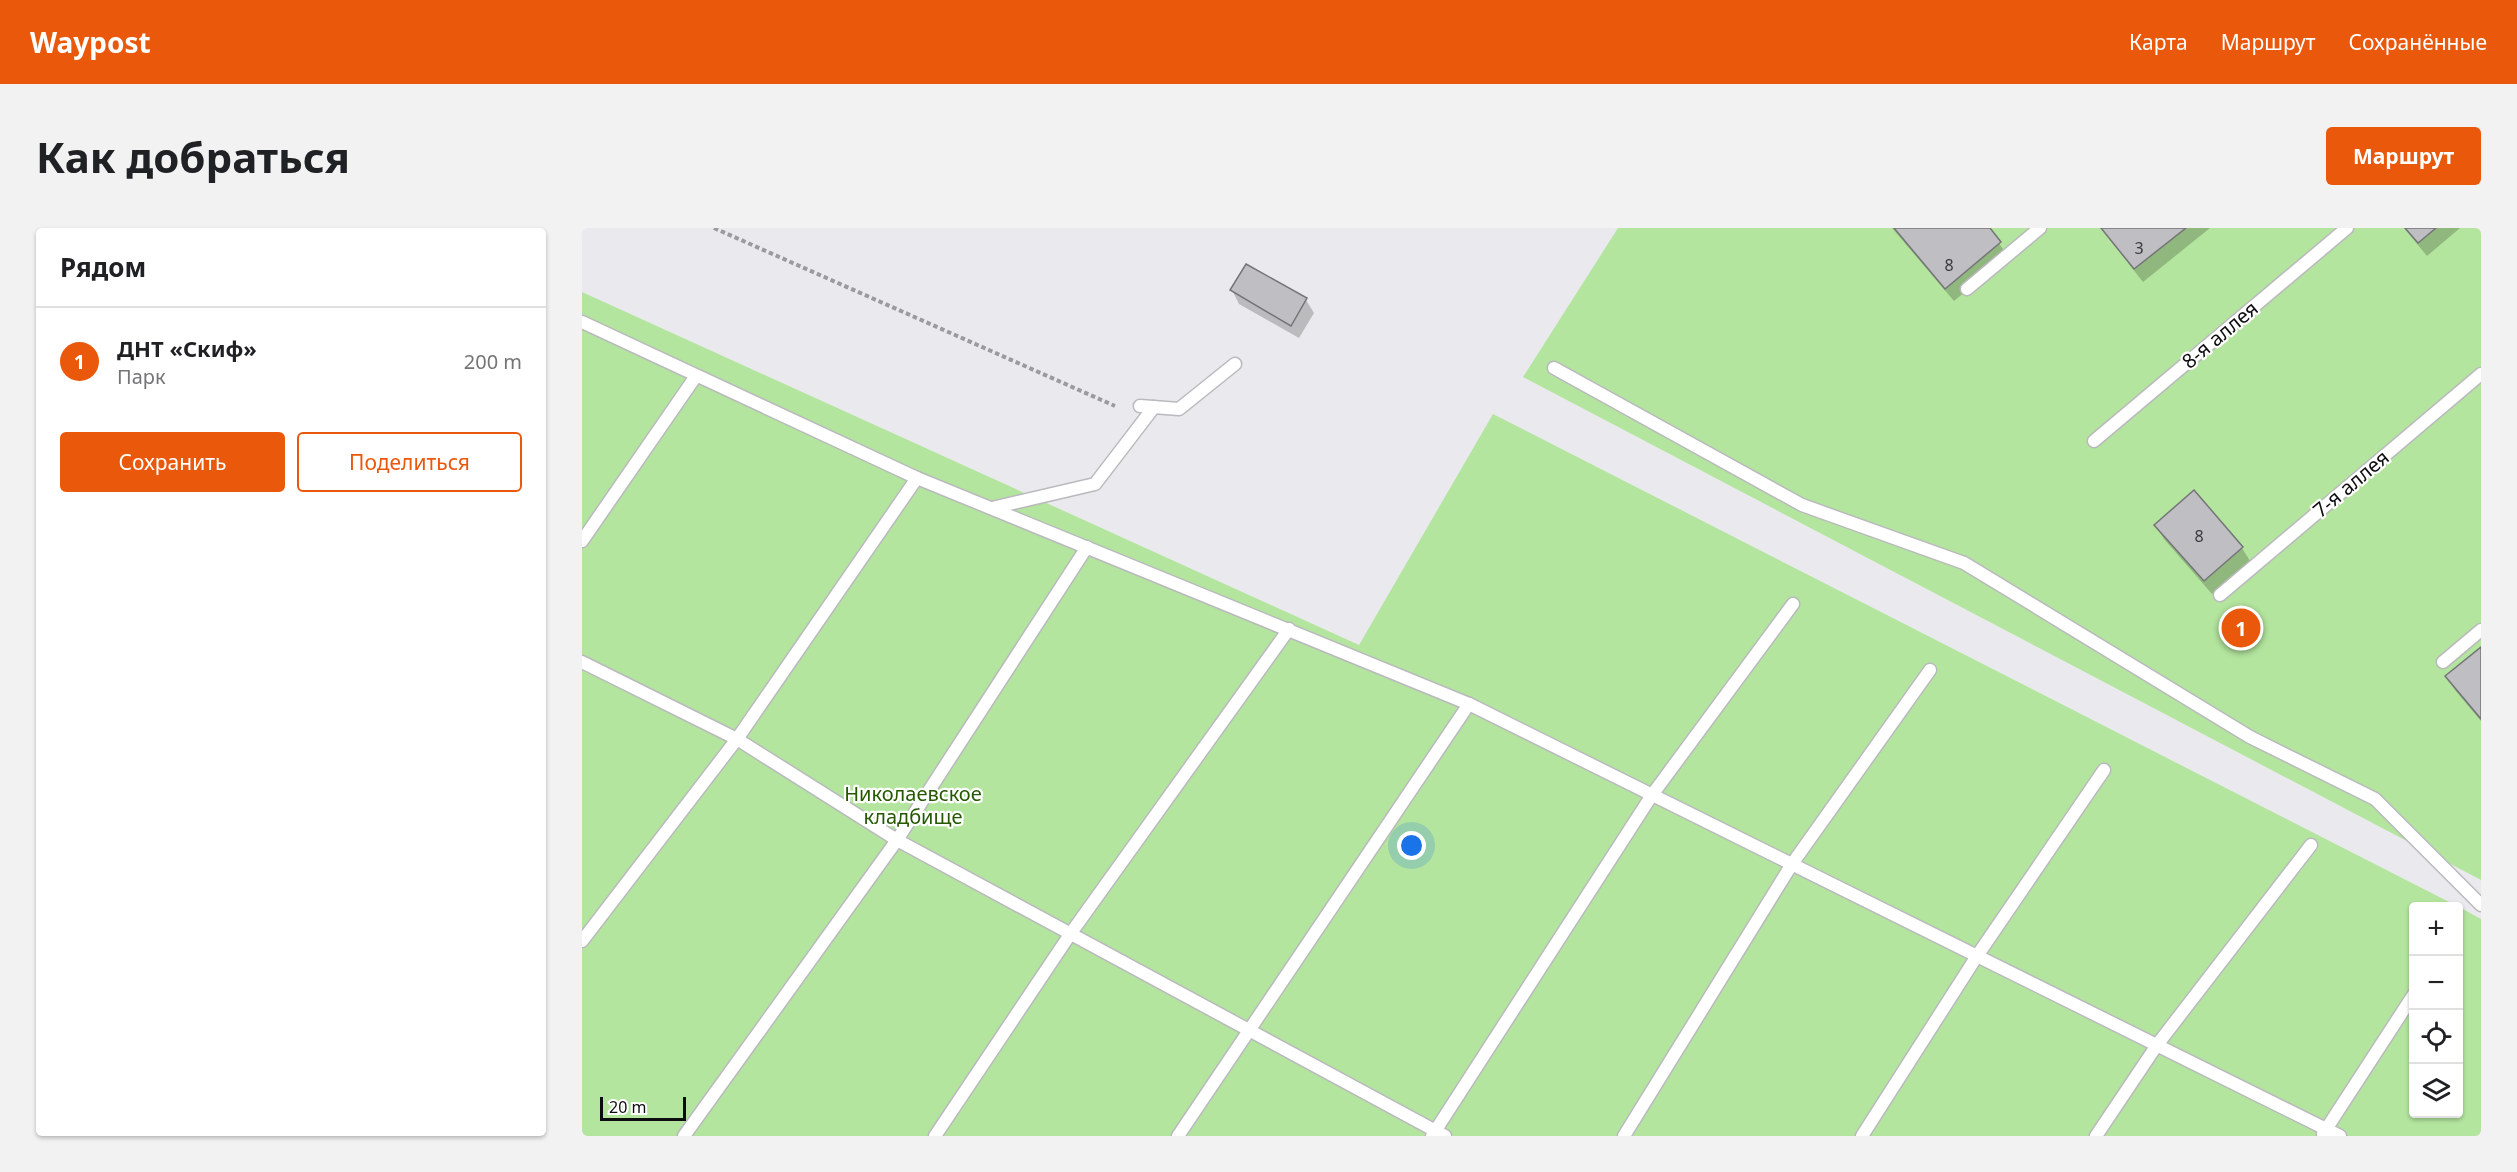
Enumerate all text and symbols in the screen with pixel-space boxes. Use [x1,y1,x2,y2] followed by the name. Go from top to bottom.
[30,23,151,61] text: Waypost
[2129,28,2188,56] text: Карта
[2221,28,2316,56] text: Маршрут
[2349,28,2487,56] text: Сохранённые
[2326,127,2481,185] button: Маршрут
[36,128,350,185] text: Как добраться
[2134,237,2144,259] house number: 3
[60,249,146,285] text: Рядом
[1944,254,1954,276] house number: 8
[2176,295,2263,374] street label: 8-я аллея
[117,333,257,363] text: ДНТ «Скиф»
[74,348,85,375] text: 1
[464,348,522,375] text: 200 m
[117,363,166,390] text: Парк
[60,432,285,492] button: Сохранить
[297,432,522,492] button: Поделиться
[2307,444,2394,523] street label: 7-я аллея
[2194,525,2204,547] house number: 8
[2222,606,2260,650] pin: 1
[844,780,982,830] park label: Николаевское кладбище
[1397,831,1426,860] your location
[2409,902,2463,1118] map controls
[2409,902,2463,956] button: +
[2409,956,2463,1010] button: −
[2409,1010,2463,1064] button: locate
[2409,1064,2463,1118] button: layers
[600,1094,686,1122] scale bar
[609,1096,646,1118] text: 20 m

